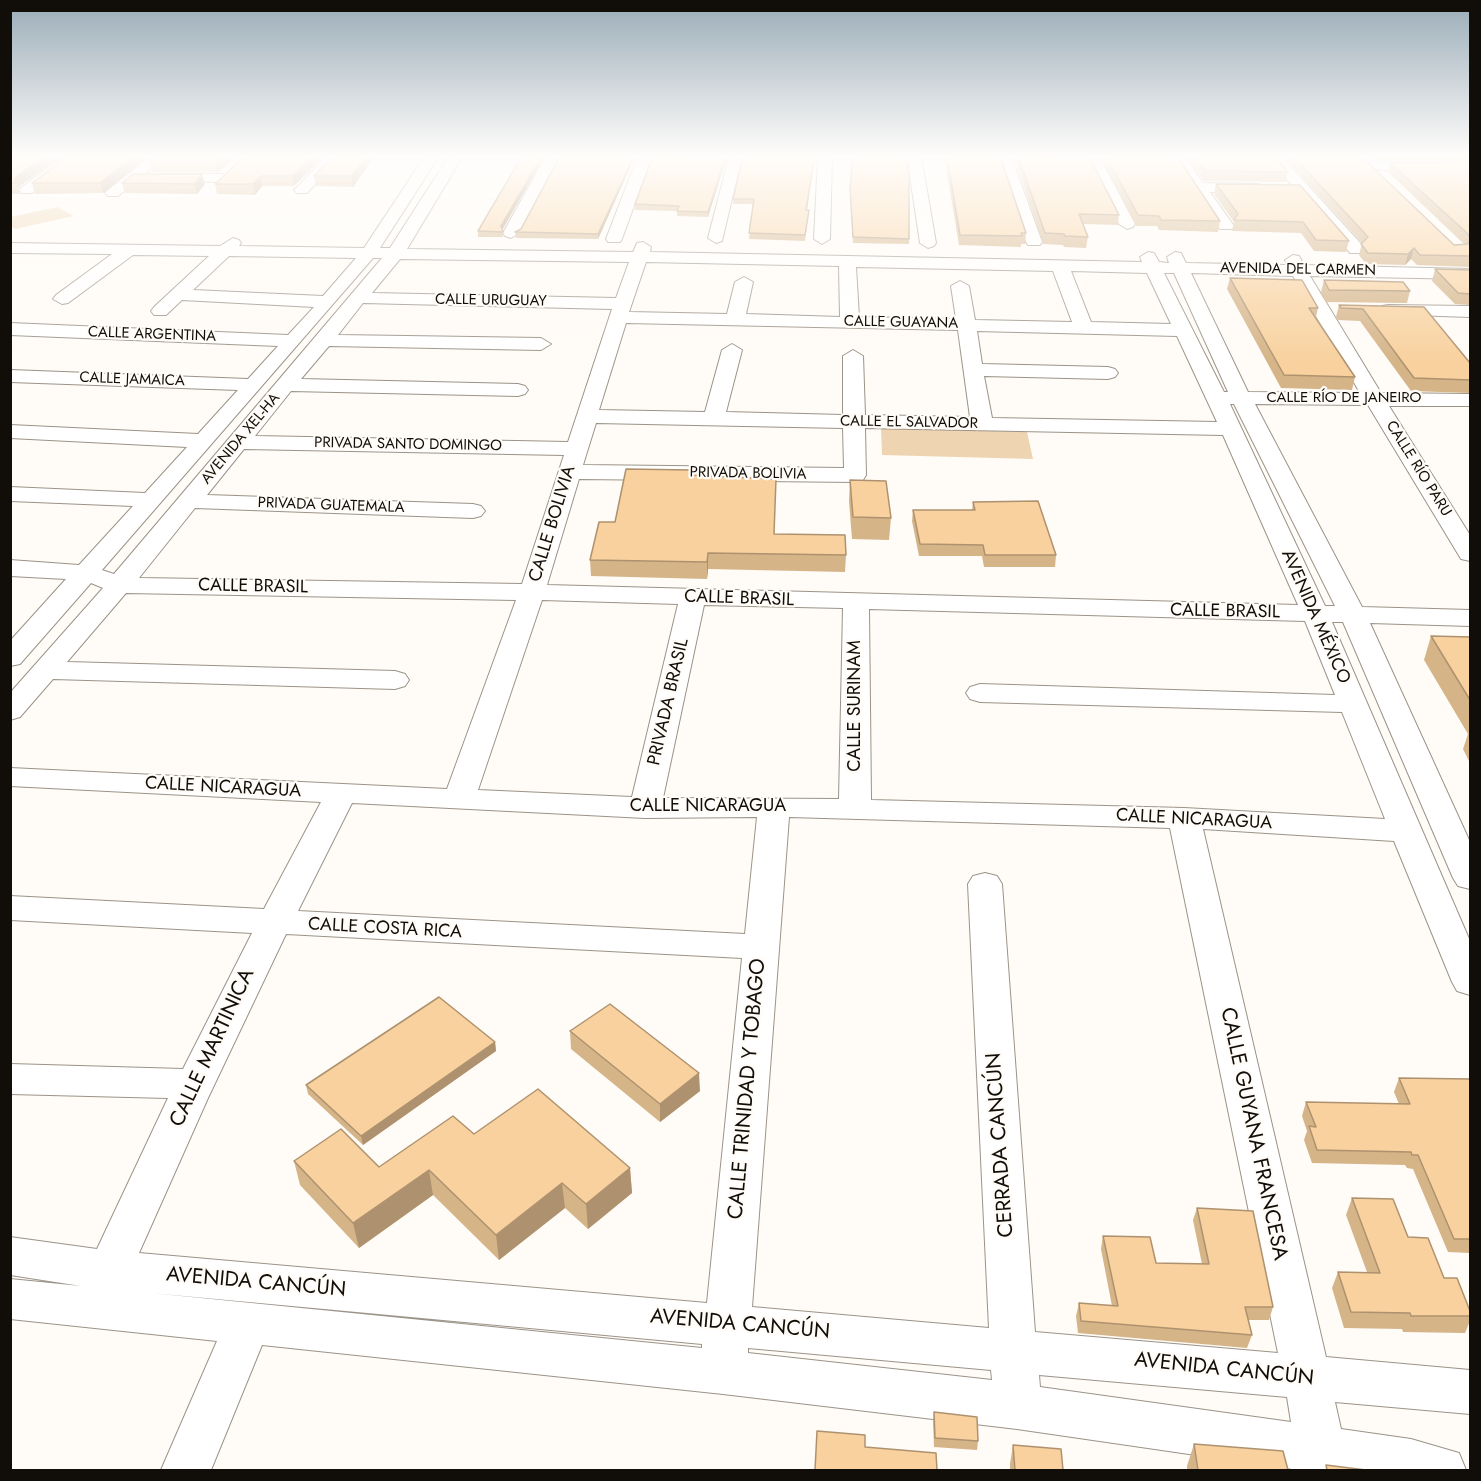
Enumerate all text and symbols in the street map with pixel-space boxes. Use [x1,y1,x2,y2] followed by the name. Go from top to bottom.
[1220,260,1376,280] street label: AVENIDA DEL CARMEN
[435,291,547,311] street label: CALLE URUGUAY
[844,313,958,333] street label: CALLE GUAYANA
[88,324,216,346] street label: CALLE ARGENTINA
[79,369,185,391] street label: CALLE JAMAICA
[1267,389,1421,407] street label: CALLE RÍO DE JANEIRO
[198,390,284,488] street label: AVENIDA XEL-HA
[840,413,978,433] street label: CALLE EL SALVADOR
[1381,418,1455,520] street label: CALLE RÍO PARU
[314,434,502,456] street label: PRIVADA SANTO DOMINGO
[525,463,581,585] street label: CALLE BOLIVIA
[689,464,807,484] street label: PRIVADA BOLIVIA
[257,494,405,518] street label: PRIVADA GUATEMALA
[1276,547,1354,687] street label: AVENIDA MÉXICO
[198,575,308,599] street label: CALLE BRASIL
[684,586,794,612] street label: CALLE BRASIL
[1170,600,1280,624] street label: CALLE BRASIL
[644,636,694,768] street label: PRIVADA BRASIL
[845,640,867,772] street label: CALLE SURINAM
[144,773,302,803] street label: CALLE NICARAGUA
[630,796,786,818] street label: CALLE NICARAGUA
[1115,805,1273,835] street label: CALLE NICARAGUA
[307,914,463,944] street label: CALLE COSTA RICA
[724,958,772,1220] street label: CALLE TRINIDAD Y TOBAGO
[165,965,261,1131] street label: CALLE MARTINICA
[1214,1005,1292,1263] street label: CALLE GUYANA FRANCESA
[982,1052,1020,1238] street label: CERRADA CANCÚN
[165,1263,347,1303] street label: AVENIDA CANCÚN
[649,1305,831,1345] street label: AVENIDA CANCÚN
[1133,1348,1315,1392] street label: AVENIDA CANCÚN

